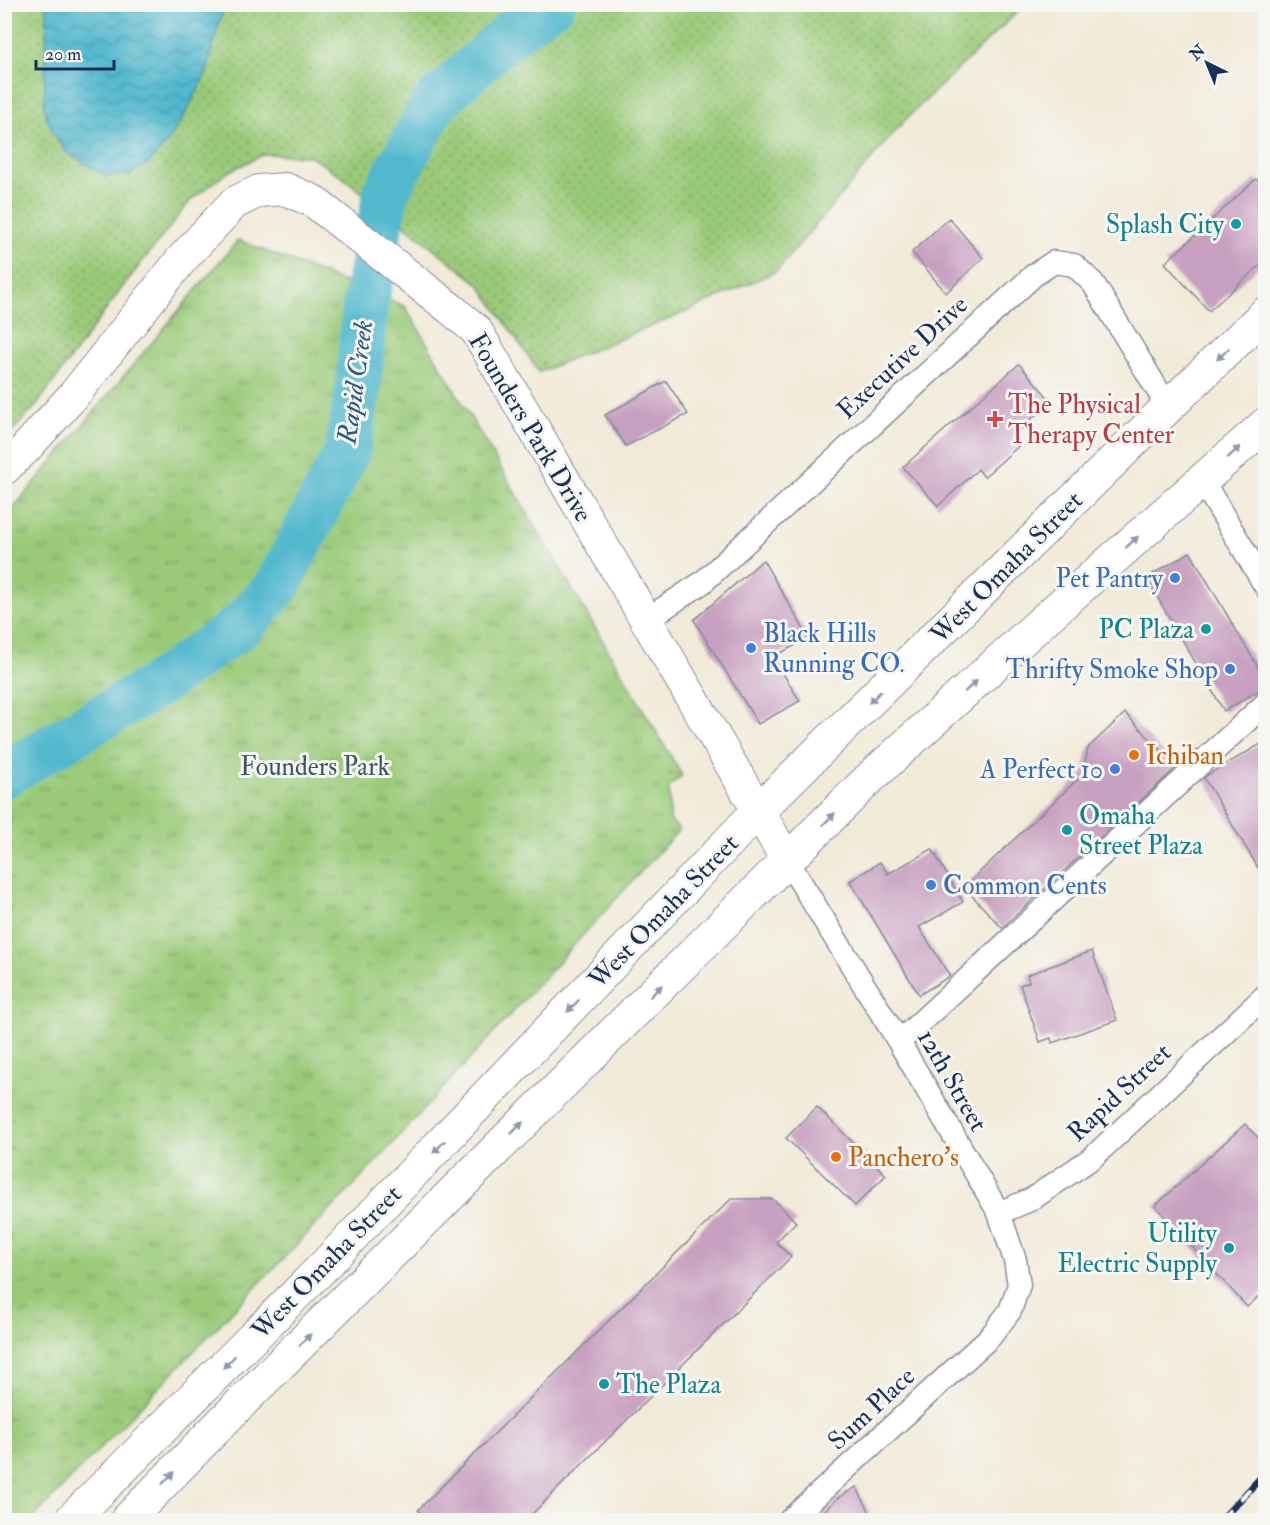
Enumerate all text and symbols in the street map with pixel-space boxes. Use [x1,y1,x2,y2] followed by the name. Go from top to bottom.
[36,33,114,71] scale bar
[1177,33,1237,93] north arrow
[1185,40,1210,66] text: N
[45,43,81,66] text: 20 m
[1106,209,1225,242] place label: Splash City
[1229,217,1243,231] marker: Splash City
[831,289,975,426] street label: Executive Drive
[330,318,381,447] water label: Rapid Creek
[461,327,599,528] street label: Founders Park Drive
[1217,346,1231,360] one-way arrow
[1008,389,1175,452] place label: The Physical Therapy Center
[986,410,1004,428] marker: The Physical Therapy Center
[1226,446,1241,459] one-way arrow
[923,485,1090,651] street label: West Omaha Street
[1124,536,1139,549] one-way arrow
[1056,563,1164,595] place label: Pet Pantry
[1168,571,1182,585] marker: Pet Pantry
[1098,614,1194,646] place label: PC Plaza
[763,618,905,680] place label: Black Hills Running CO.
[1199,622,1213,636] marker: PC Plaza
[744,641,758,655] marker: Black Hills Running CO.
[1006,654,1218,687] place label: Thrifty Smoke Shop
[1223,662,1237,676] marker: Thrifty Smoke Shop
[964,679,979,693] one-way arrow
[868,689,882,703] one-way arrow
[1146,740,1224,772] place label: Ichiban
[1127,748,1141,762] marker: Ichiban
[240,751,391,783] park label: Founders Park
[979,754,1103,786] place label: A Perfect 10
[1108,762,1122,776] marker: A Perfect 10
[1079,800,1203,862] place label: Omaha Street Plaza
[821,812,836,826] one-way arrow
[1060,823,1074,837] marker: Omaha Street Plaza
[581,828,745,996] street label: West Omaha Street
[943,870,1107,902] place label: Common Cents
[924,878,938,892] marker: Common Cents
[648,984,662,998] one-way arrow
[566,998,580,1013] one-way arrow
[910,1024,994,1137] street label: 12th Street
[1061,1037,1179,1150] street label: Rapid Street
[510,1121,525,1135] one-way arrow
[432,1139,446,1153] one-way arrow
[848,1142,959,1174] place label: Panchero's
[829,1150,843,1164] marker: Panchero's
[244,1179,408,1347] street label: West Omaha Street
[1058,1218,1218,1281] place label: Utility Electric Supply
[1222,1241,1236,1255] marker: Utility Electric Supply
[297,1333,311,1347] one-way arrow
[223,1354,237,1368] one-way arrow
[822,1360,922,1457] street label: Sum Place
[616,1369,721,1401] place label: The Plaza
[597,1377,611,1391] marker: The Plaza
[161,1471,175,1486] one-way arrow

